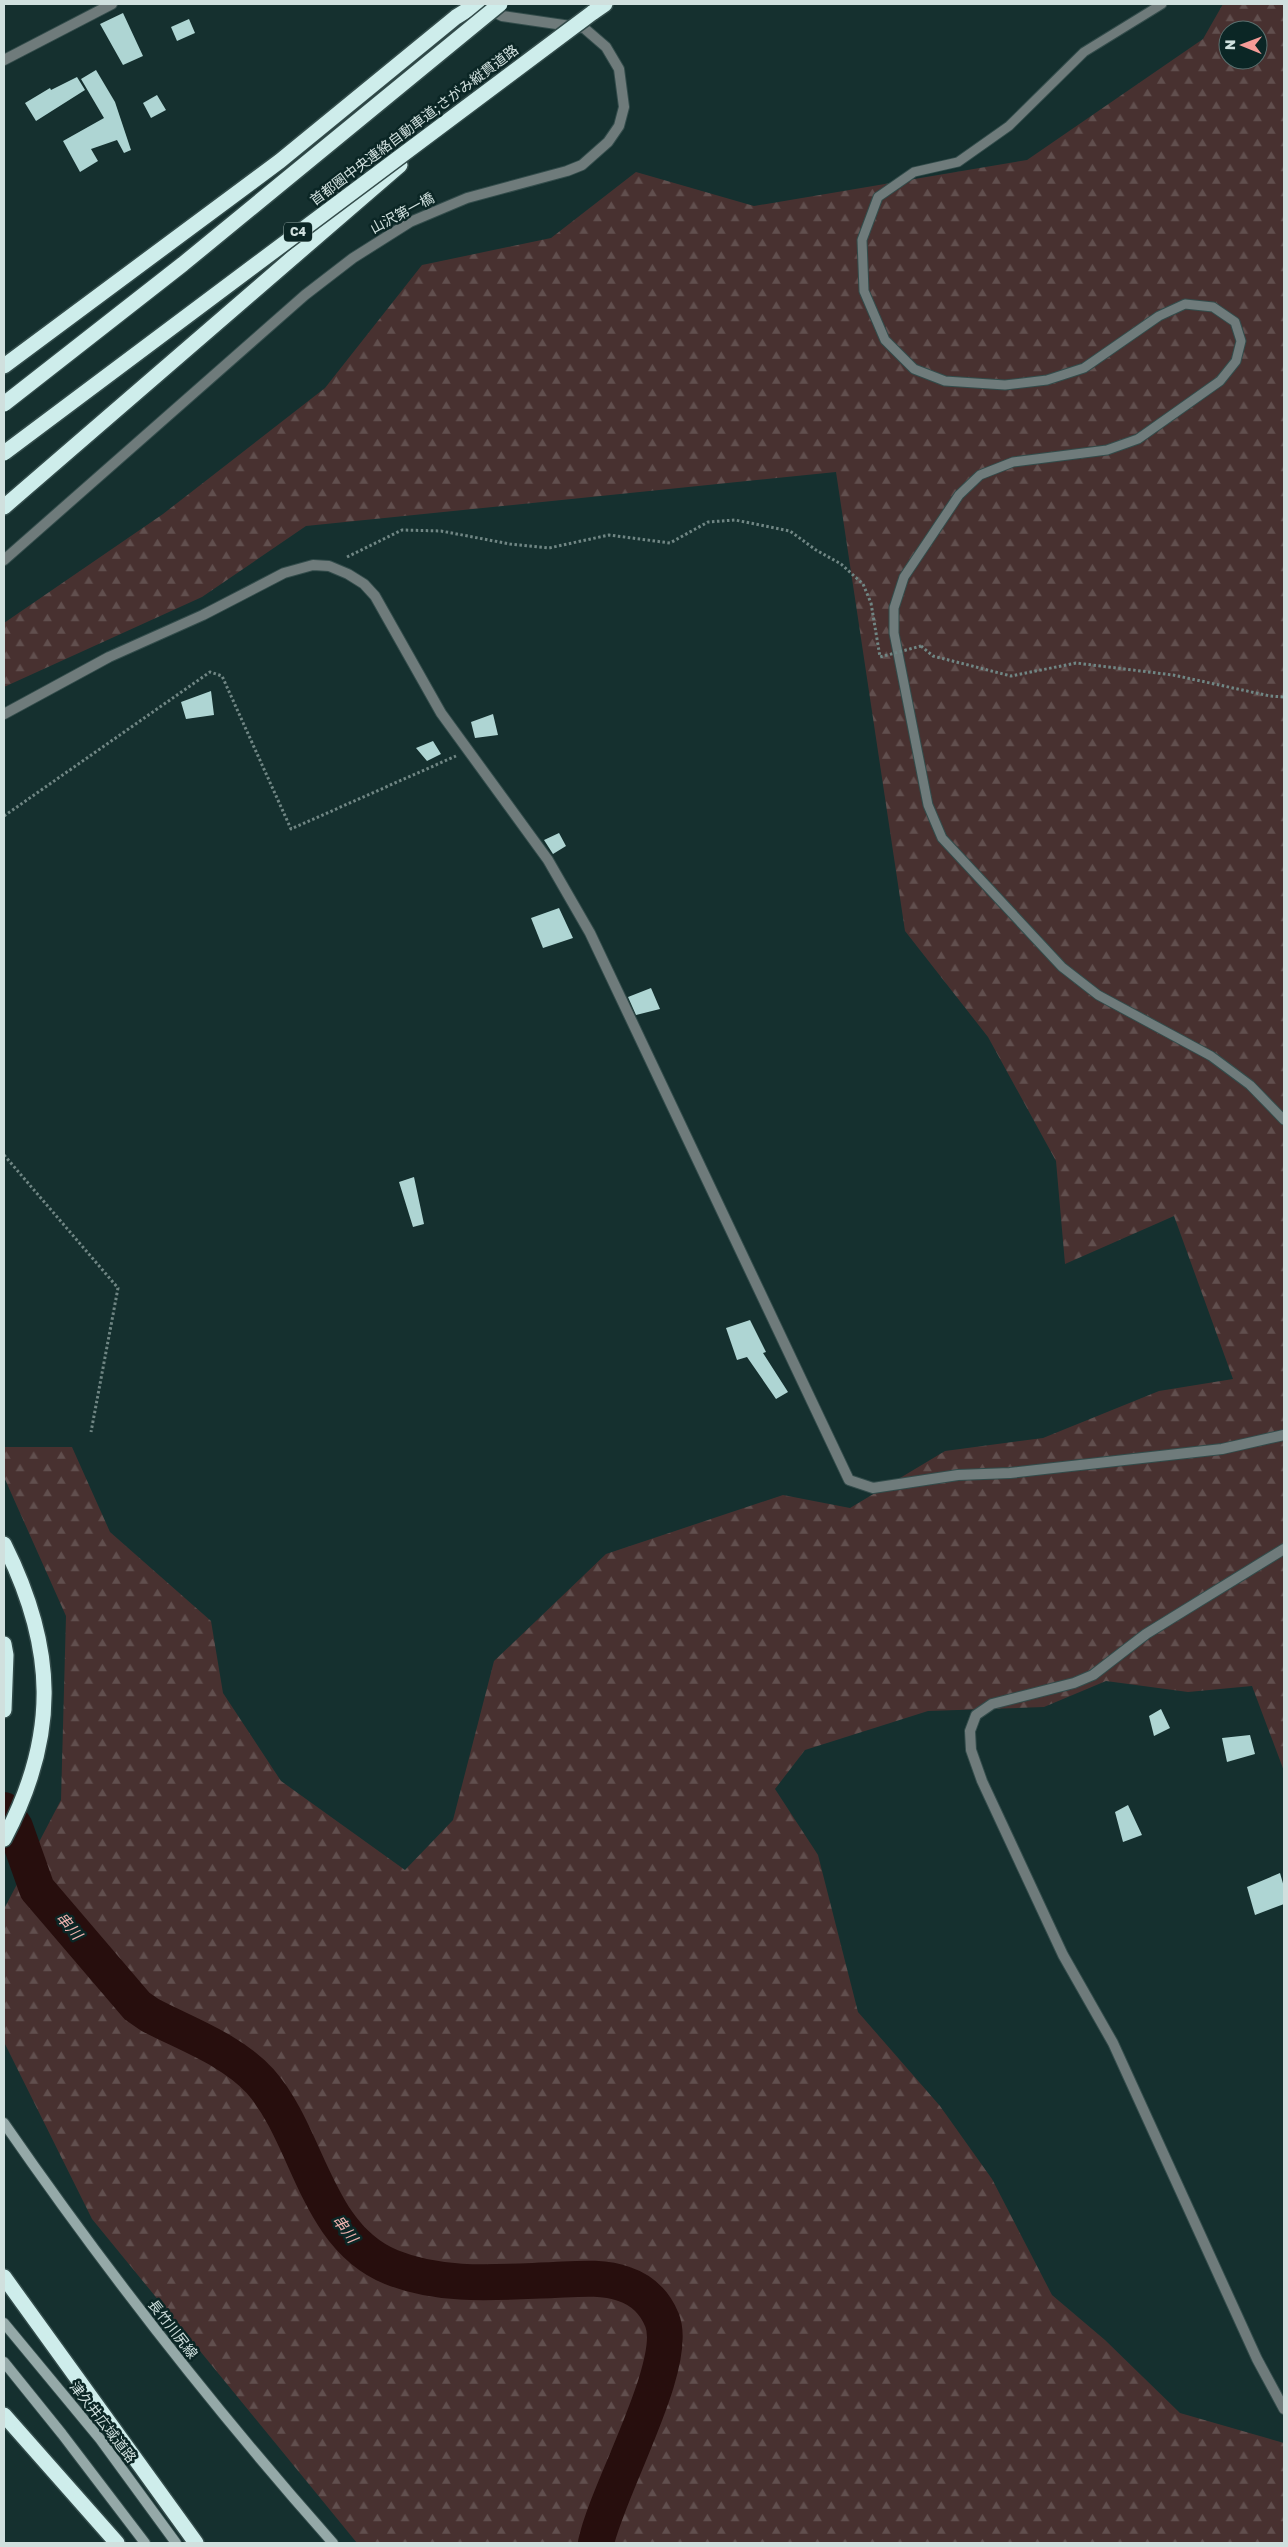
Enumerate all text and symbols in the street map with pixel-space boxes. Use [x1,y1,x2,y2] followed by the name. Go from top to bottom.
[1218,20,1268,70] north arrow
[1221,39,1238,50] text: N
[306,41,521,208] street label: 首都圏中央連絡自動車道;さがみ縦貫道路
[367,189,437,236] street label: 山沢第一橋
[284,222,312,242] road number: C4
[53,1908,88,1944] water label: 串川
[330,2211,363,2247] water label: 串川
[145,2296,202,2362] street label: 長竹川尻線
[67,2378,140,2466] street label: 津久井広域道路

